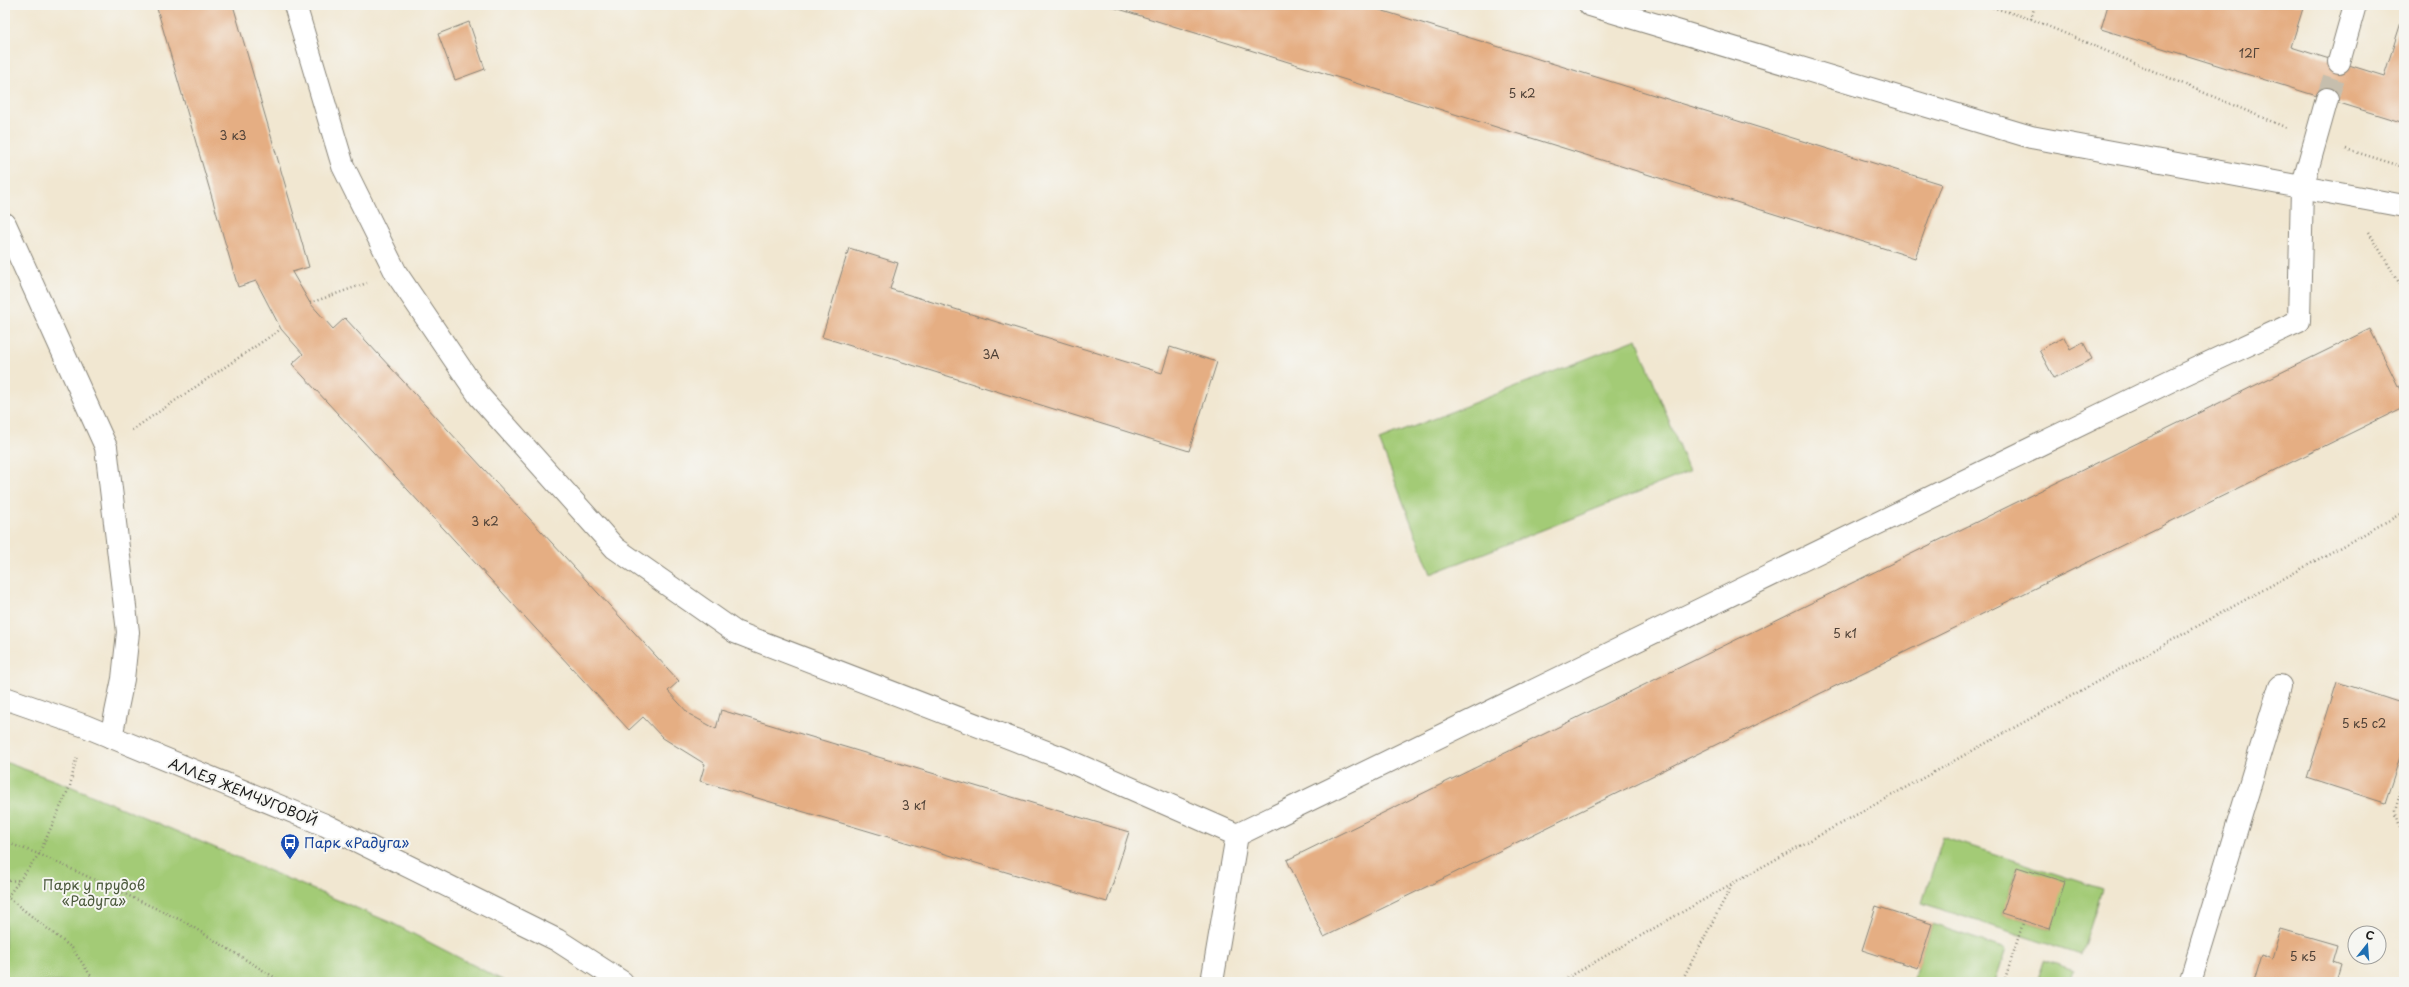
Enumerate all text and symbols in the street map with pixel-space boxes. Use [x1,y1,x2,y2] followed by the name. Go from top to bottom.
[2239,44,2260,62] house number: 12Г
[1508,84,1536,102] house number: 5 к2
[220,126,247,144] house number: 3 к3
[982,345,1000,363] house number: 3А
[471,512,499,530] house number: 3 к2
[1833,624,1857,642] house number: 5 к1
[2342,714,2386,732] house number: 5 к5 с2
[166,752,321,831] street label: АЛЛЕЯ ЖЕМЧУГОВОЙ
[902,796,926,814] house number: 3 к1
[279,832,301,860] bus stop icon: Парк «Радуга»
[304,832,409,853] place label: Парк «Радуга»
[43,874,145,911] park label: Парк у прудов «Радуга»
[2347,925,2387,965] north arrow
[2364,926,2377,944] text: С
[2290,947,2316,965] house number: 5 к5

